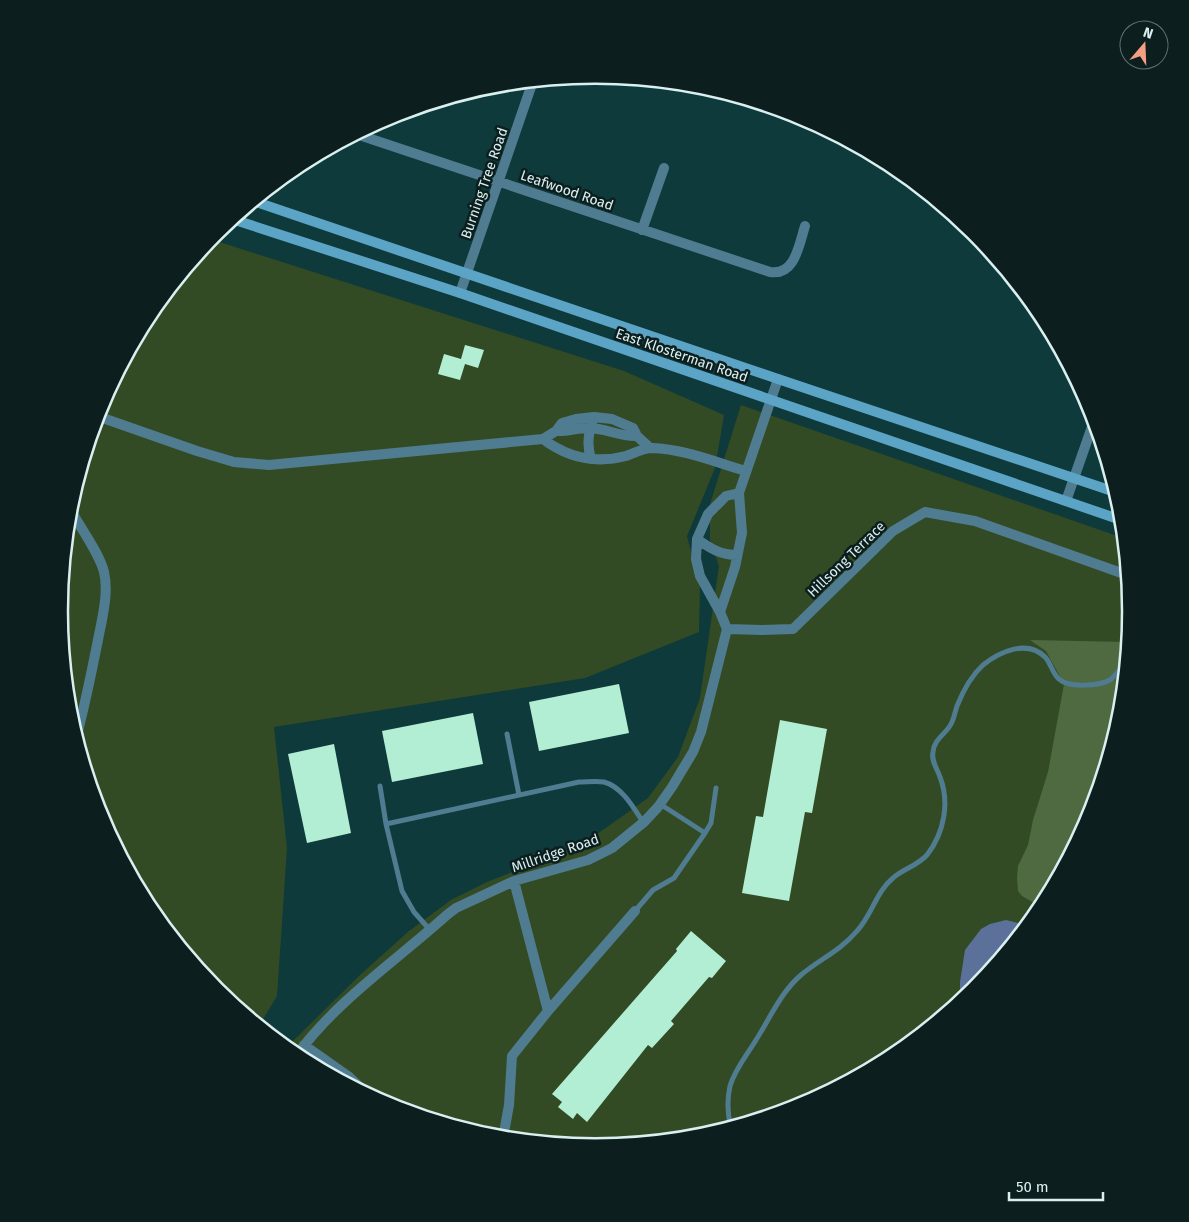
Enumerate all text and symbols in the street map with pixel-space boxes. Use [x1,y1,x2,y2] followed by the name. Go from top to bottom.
[1119,20,1169,70] north arrow
[1141,24,1155,43] text: N
[457,125,511,241] street label: Burning Tree Road
[518,167,616,214] street label: Leafwood Road
[613,325,750,386] street label: East Klosterman Road
[804,518,889,601] street label: Hillsong Terrace
[509,831,601,876] street label: Millridge Road
[1009,1170,1103,1202] scale bar
[1016,1178,1049,1196] text: 50 m

